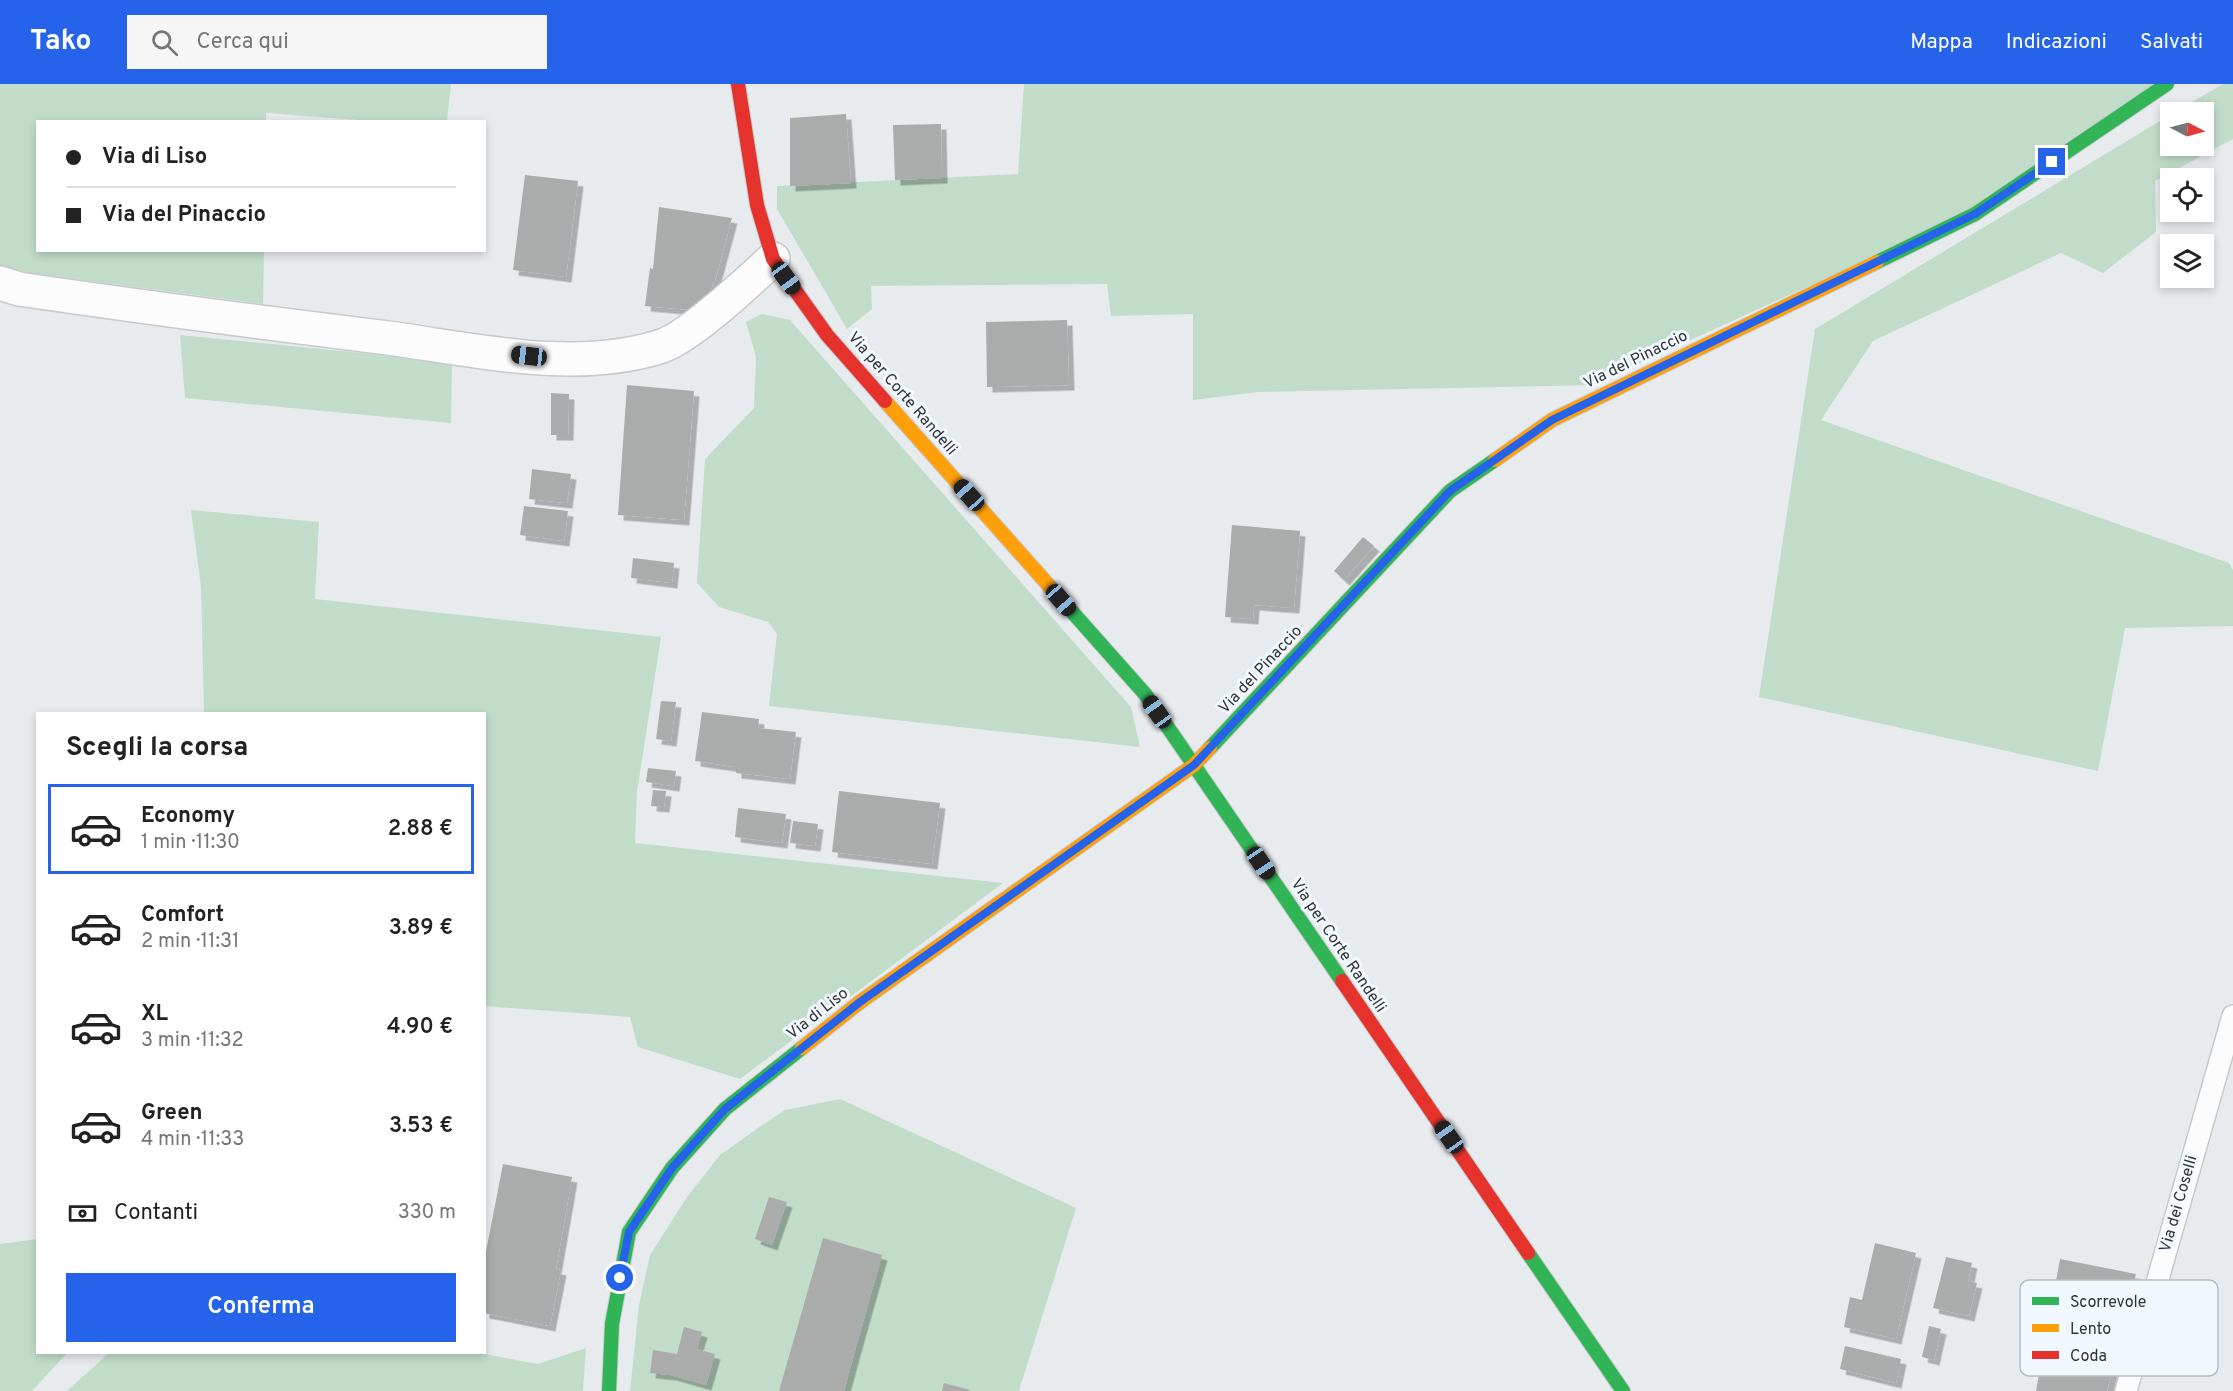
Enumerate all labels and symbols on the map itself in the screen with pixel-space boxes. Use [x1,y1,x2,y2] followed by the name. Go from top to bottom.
[2160,102,2214,156] north arrow
[2038,148,2065,175] route end
[768,258,804,298] car
[1581,326,1691,394] street label: Via del Pinaccio
[843,328,961,460] street label: Via per Corte Randelli
[510,345,548,367] car
[950,476,988,514] car
[1042,581,1080,619] car
[1215,622,1307,718] street label: Via del Pinaccio
[1139,692,1175,732] car
[1243,843,1279,883] car
[1286,875,1390,1017] street label: Via per Corte Randelli
[783,984,853,1044] street label: Via di Liso
[1431,1117,1467,1157] car
[2156,1153,2202,1255] street label: Via dei Coselli
[606,1264,633,1291] route start
[2020,1280,2218,1376] legend
[2070,1293,2146,1313] text: Scorrevole
[2070,1320,2111,1340] text: Lento
[2070,1347,2107,1367] text: Coda

